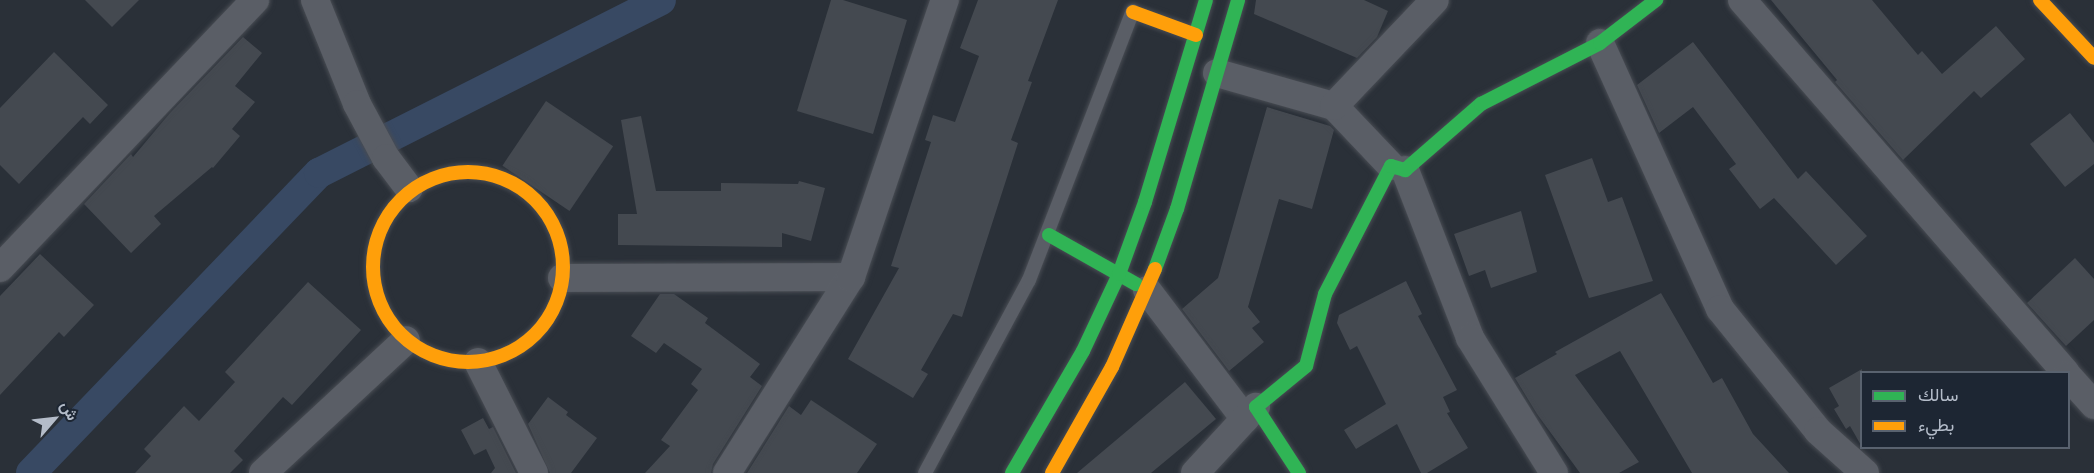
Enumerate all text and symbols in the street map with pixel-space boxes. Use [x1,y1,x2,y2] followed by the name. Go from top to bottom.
[1860,371,2070,449] legend
[1918,382,1958,406] text: سالك
[24,389,84,449] north arrow
[56,397,84,424] text: ش
[1918,412,1954,436] text: بطيء

